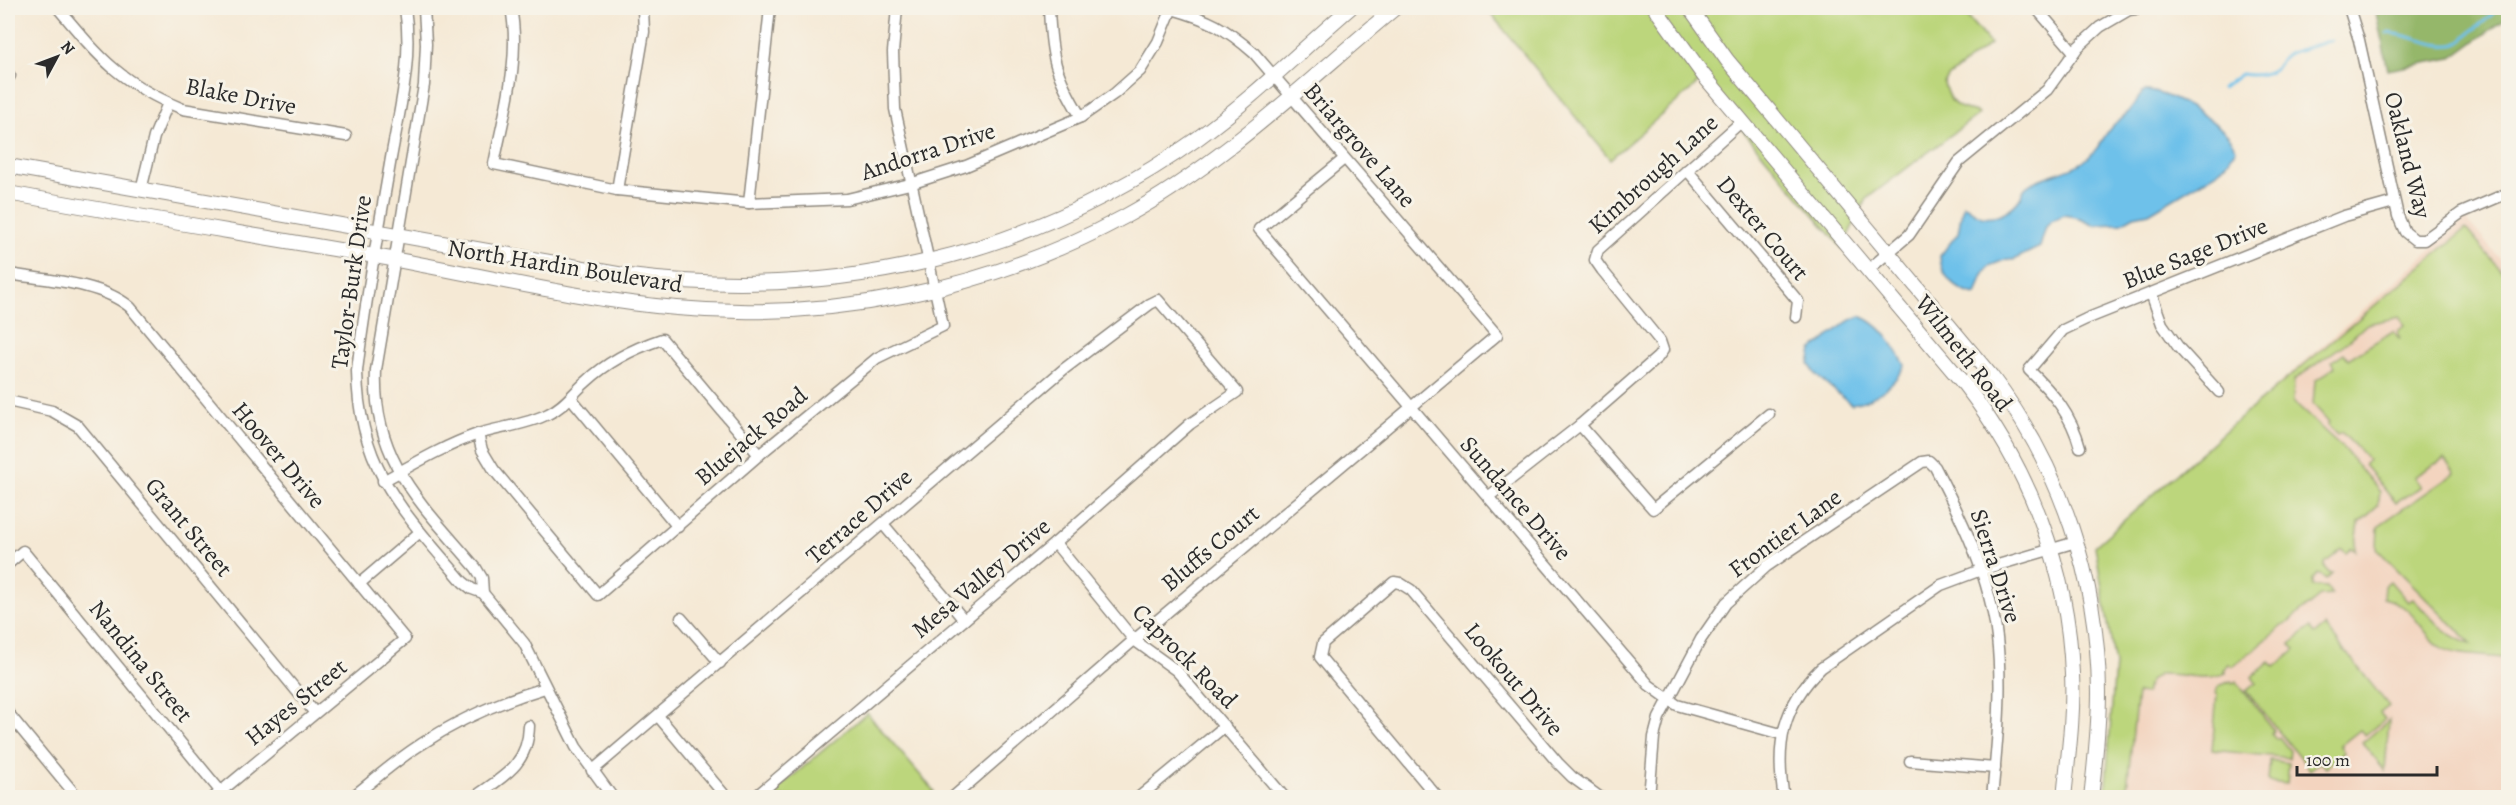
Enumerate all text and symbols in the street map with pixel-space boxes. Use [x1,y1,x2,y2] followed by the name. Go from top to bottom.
[27,27,87,87] north arrow
[55,36,80,60] text: N
[183,70,299,122] street label: Blake Drive
[1297,76,1423,214] street label: Briargrove Lane
[2377,88,2439,222] street label: Oakland Way
[1581,107,1725,241] street label: Kimbrough Lane
[856,114,999,188] street label: Andorra Drive
[1710,169,1816,287] street label: Dexter Court
[323,193,379,371] street label: Taylor-Burk Drive
[2118,209,2272,297] street label: Blue Sage Drive
[445,232,685,300] street label: North Hardin Boulevard
[1908,287,2020,418] street label: Wilmeth Road
[688,379,814,493] street label: Bluejack Road
[225,395,333,515] street label: Hoover Drive
[1453,429,1579,567] street label: Sundance Drive
[799,461,919,571] street label: Terrace Drive
[138,471,240,583] street label: Grant Street
[1722,481,1848,585] street label: Frontier Lane
[1154,497,1266,599] street label: Bluffs Court
[1963,505,2029,627] street label: Sierra Drive
[905,510,1057,646] street label: Mesa Valley Drive
[82,593,200,729] street label: Nandina Street
[1125,596,1245,716] street label: Caprock Road
[1457,615,1571,743] street label: Lookout Drive
[238,651,354,753] street label: Hayes Street
[2297,739,2436,777] scale bar
[2306,748,2350,772] text: 100 m

